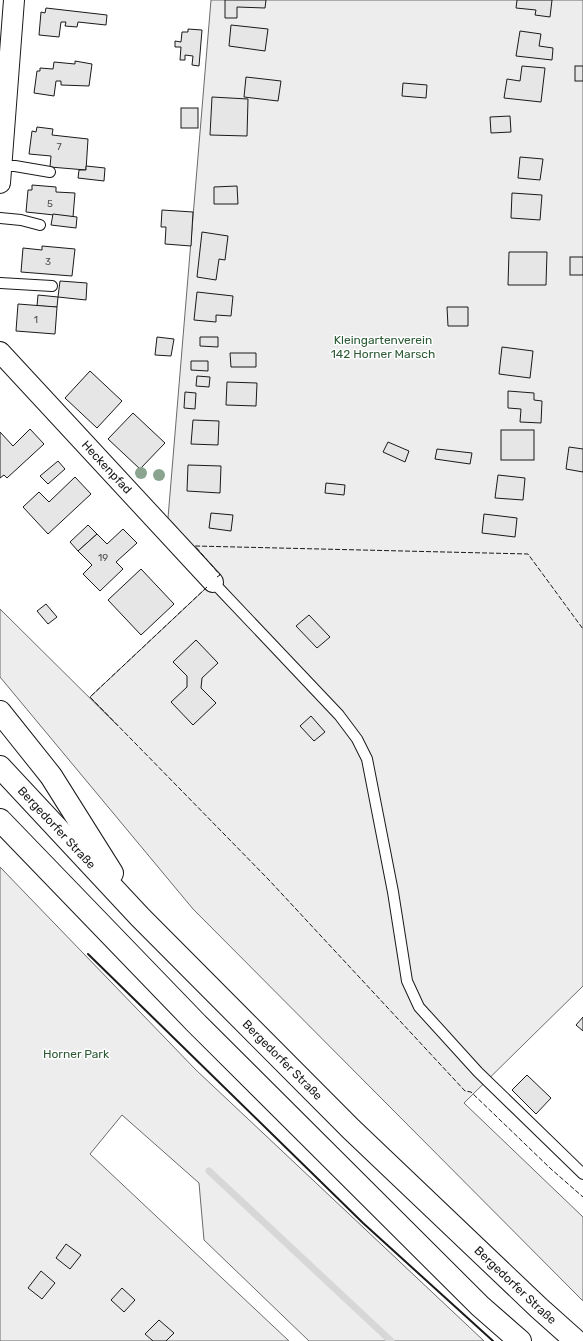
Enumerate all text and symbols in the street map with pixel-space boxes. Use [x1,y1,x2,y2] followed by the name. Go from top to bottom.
[56,141,62,153] house number: 7
[47,198,53,210] house number: 5
[45,256,51,268] house number: 3
[34,314,38,326] house number: 1
[331,333,435,361] park label: Kleingartenverein 142 Horner Marsch
[79,438,135,497] street label: Heckenpfad
[98,552,108,564] house number: 19
[15,784,99,872] street label: Bergedorfer Straße
[240,1017,325,1103] street label: Bergedorfer Straße
[43,1047,110,1061] park label: Horner Park
[472,1243,559,1327] street label: Bergedorfer Straße

